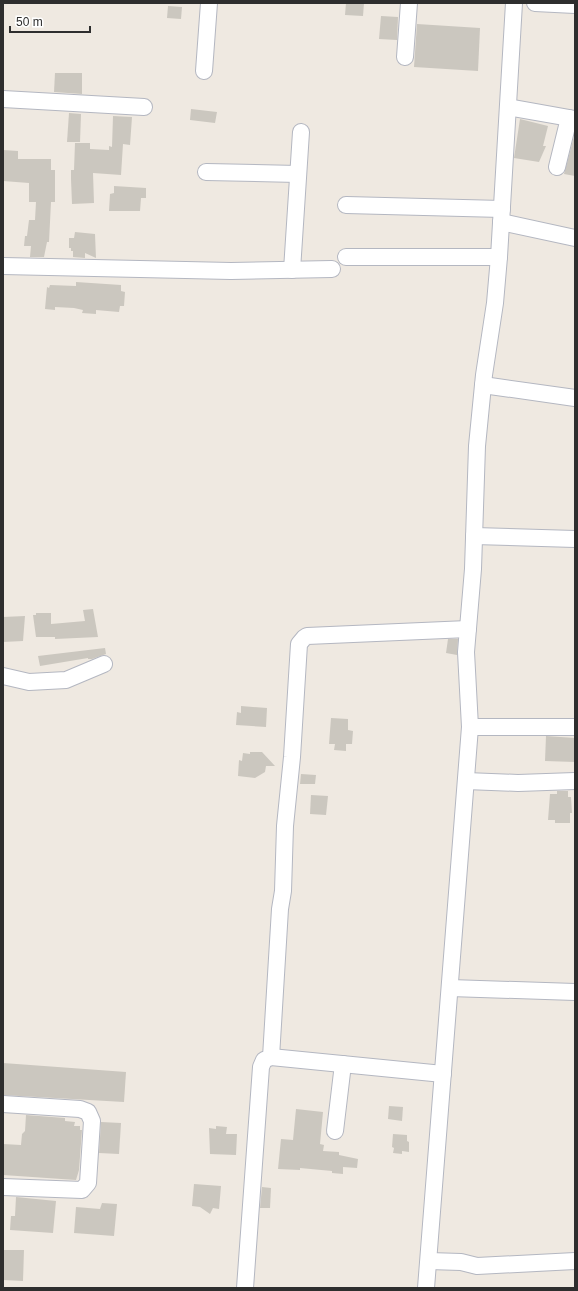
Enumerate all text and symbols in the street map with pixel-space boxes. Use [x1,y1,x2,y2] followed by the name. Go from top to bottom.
[10,8,90,34] scale bar
[16,15,43,29] text: 50 m

